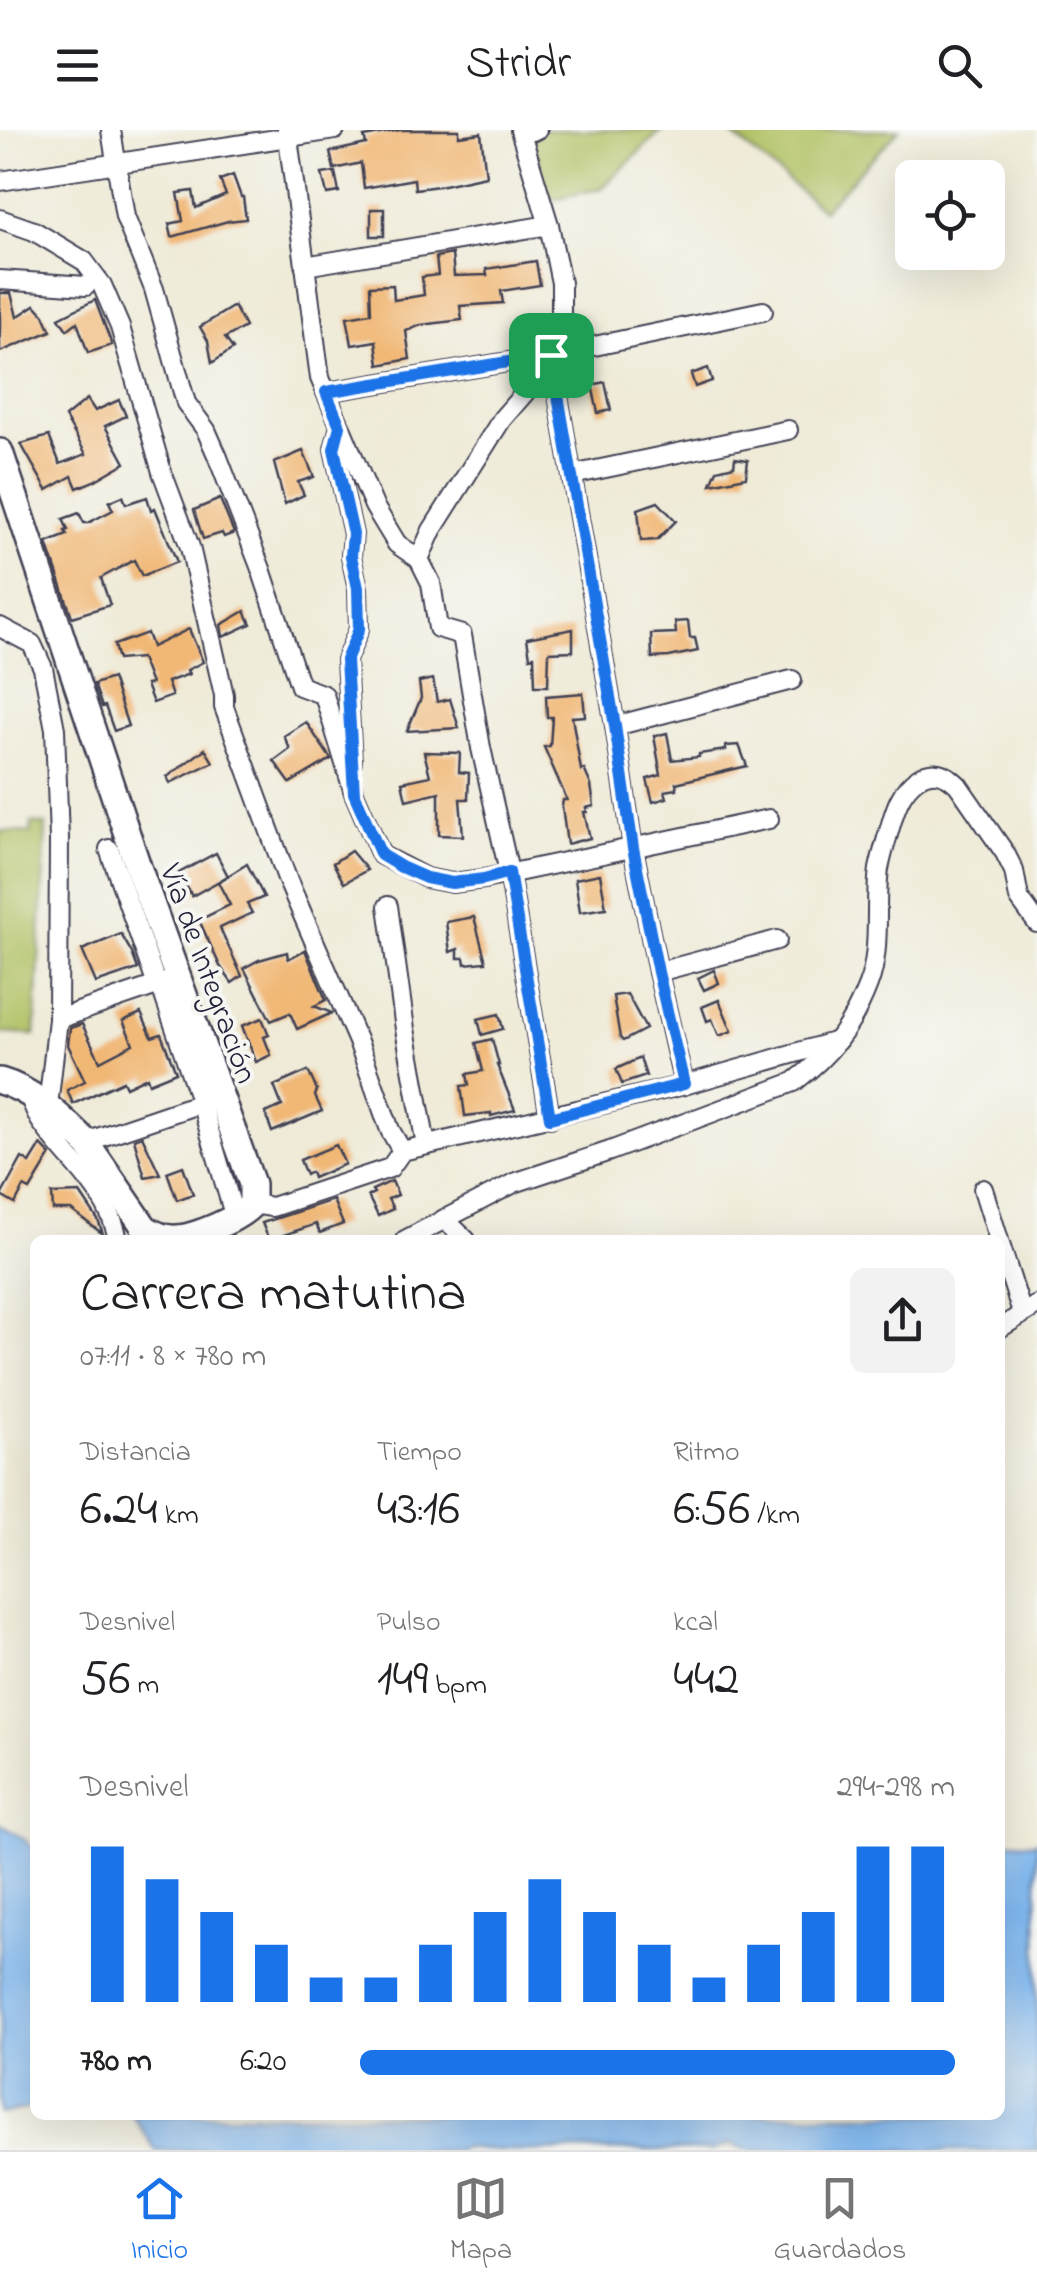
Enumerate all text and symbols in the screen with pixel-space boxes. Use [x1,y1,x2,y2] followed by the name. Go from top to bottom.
[466,32,571,98] text: Stridr
[50,38,105,93] icon: menu
[932,38,987,93] icon: search
[895,160,1005,270] map controls
[895,160,1005,270] button: locate
[509,313,594,398] pin
[524,328,579,383] icon: arrive
[145,857,268,1090] street label: Vía de Integración
[80,1256,467,1336] text: Carrera matutina
[850,1268,955,1373] button: share
[80,1334,266,1381] text: 07:11 · 8 × 780 m
[80,1433,191,1474] text: Distancia
[377,1433,462,1474] text: Tiempo
[673,1433,740,1474] text: Ritmo
[80,1474,158,1547] text: 6.24
[377,1474,460,1547] text: 43:16
[673,1474,750,1547] text: 6:56
[158,1496,199,1537] text: km
[750,1496,800,1537] text: /km
[80,1603,175,1644] text: Desnivel
[377,1603,441,1644] text: Pulso
[673,1603,718,1644] text: kcal
[80,1644,131,1717] text: 56
[377,1644,428,1717] text: 149
[673,1644,739,1717] text: 442
[131,1666,159,1707] text: m
[428,1666,487,1707] text: bpm
[80,1765,189,1812] text: Desnivel
[837,1765,955,1812] text: 294–298 m
[80,2039,152,2086] text: 780 m
[240,2039,287,2086] text: 6:20
[131,2171,188,2272] tab: Inicio
[450,2171,512,2272] tab: Mapa
[774,2171,906,2272] tab: Guardados

